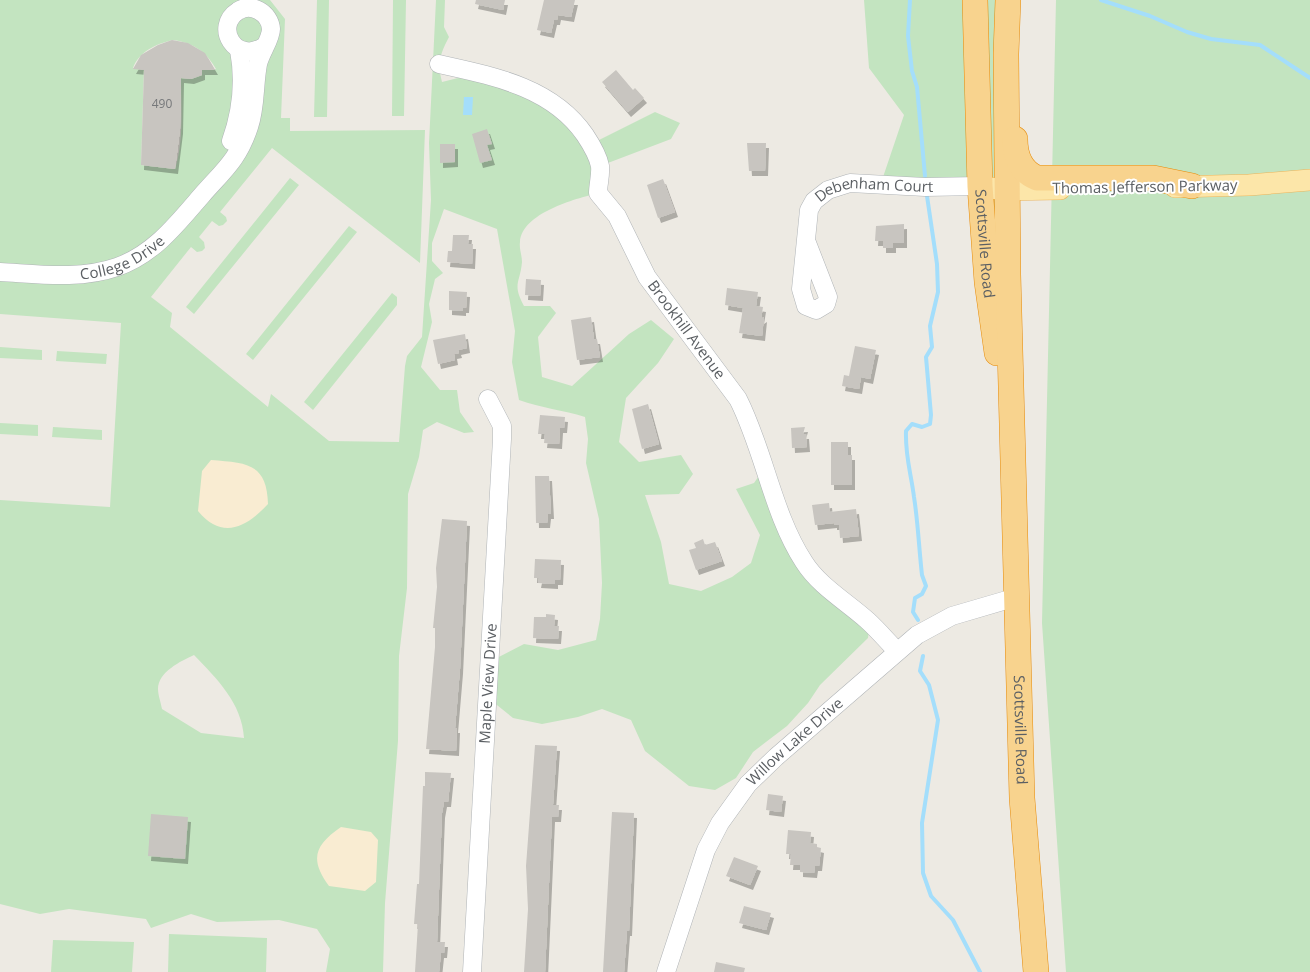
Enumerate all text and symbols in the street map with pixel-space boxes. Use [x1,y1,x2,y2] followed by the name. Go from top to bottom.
[152,95,172,112] house number: 490
[810,172,933,206] street label: Debenham Court
[1052,174,1238,198] street label: Thomas Jefferson Parkway
[971,188,1000,299] street label: Scottsville Road
[79,230,168,283] street label: College Drive
[644,276,731,383] street label: Brookhill Avenue
[474,623,501,744] street label: Maple View Drive
[1010,675,1033,785] street label: Scottsville Road
[742,693,847,789] street label: Willow Lake Drive

